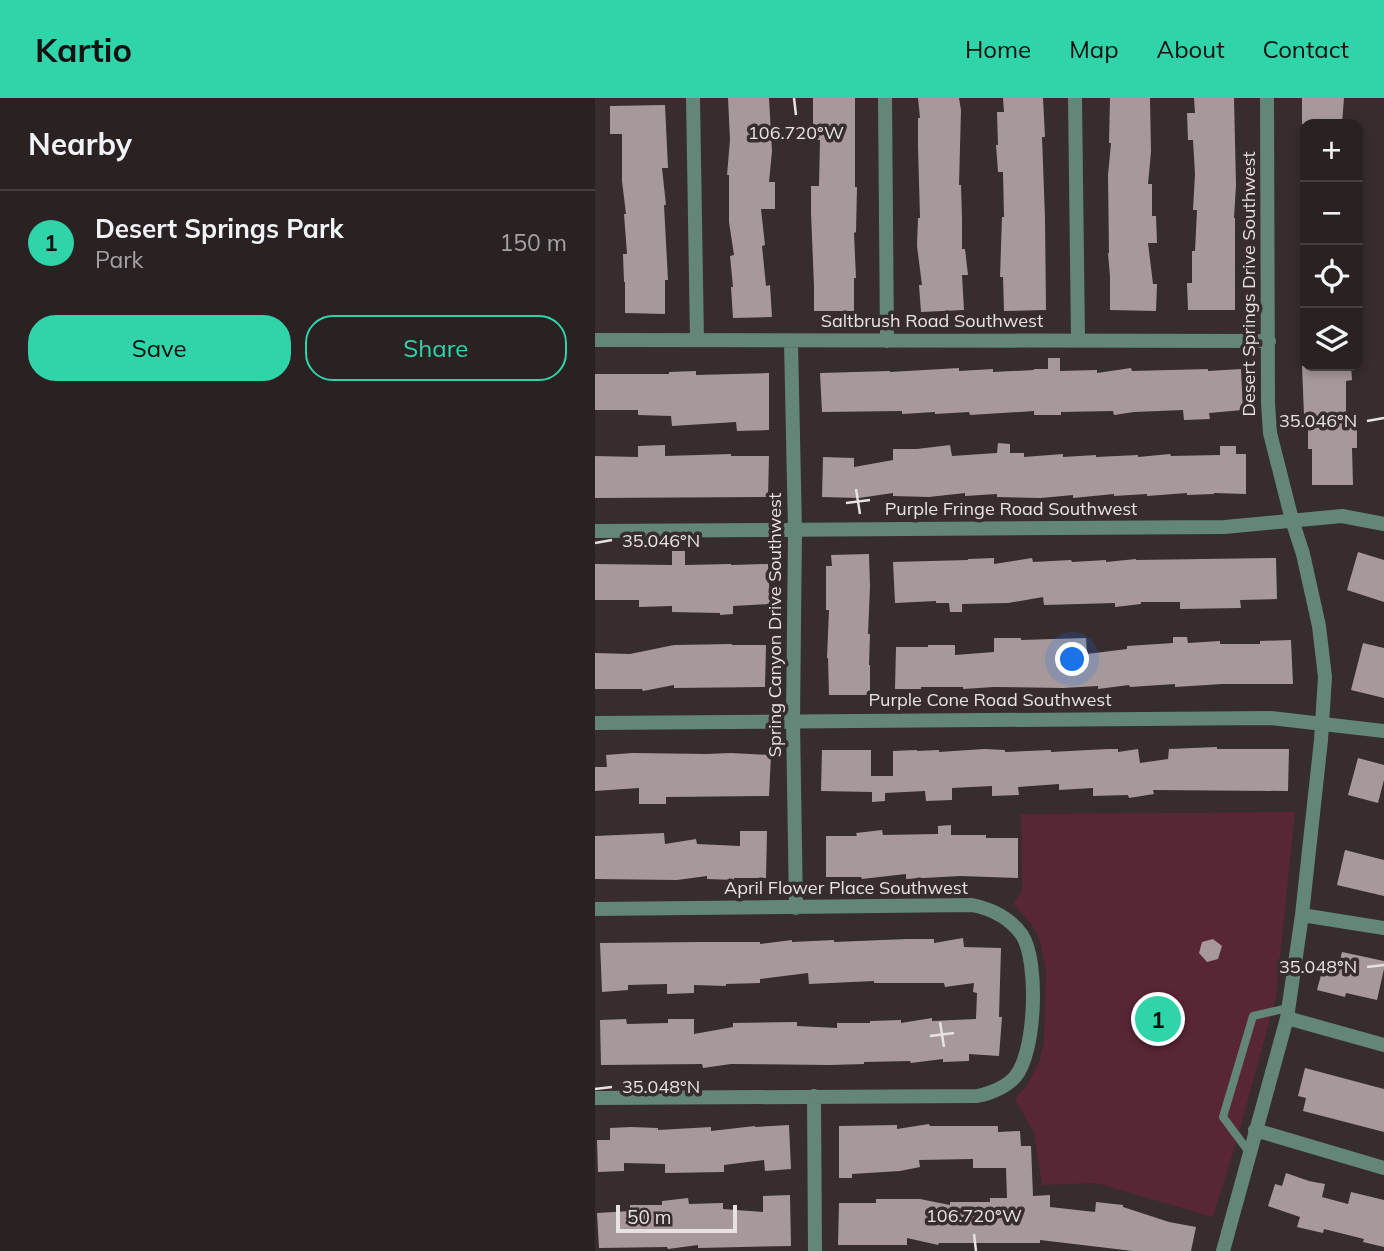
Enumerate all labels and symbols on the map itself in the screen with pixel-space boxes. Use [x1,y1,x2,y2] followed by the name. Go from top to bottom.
[748,121,844,144] text: 106.720°W
[1237,151,1260,417] street label: Desert Springs Drive Southwest
[821,309,1043,332] street label: Saltbrush Road Southwest
[1279,409,1357,432] text: 35.046°N
[763,493,786,757] street label: Spring Canyon Drive Southwest
[885,497,1137,520] street label: Purple Fringe Road Southwest
[622,529,700,552] text: 35.046°N
[1055,642,1089,676] your location
[869,688,1112,711] street label: Purple Cone Road Southwest
[724,876,968,899] street label: April Flower Place Southwest
[1279,955,1357,978] text: 35.048°N
[1135,993,1181,1045] pin: 1
[622,1075,700,1098] text: 35.048°N
[616,1202,737,1234] scale bar
[926,1204,1022,1227] text: 106.720°W

